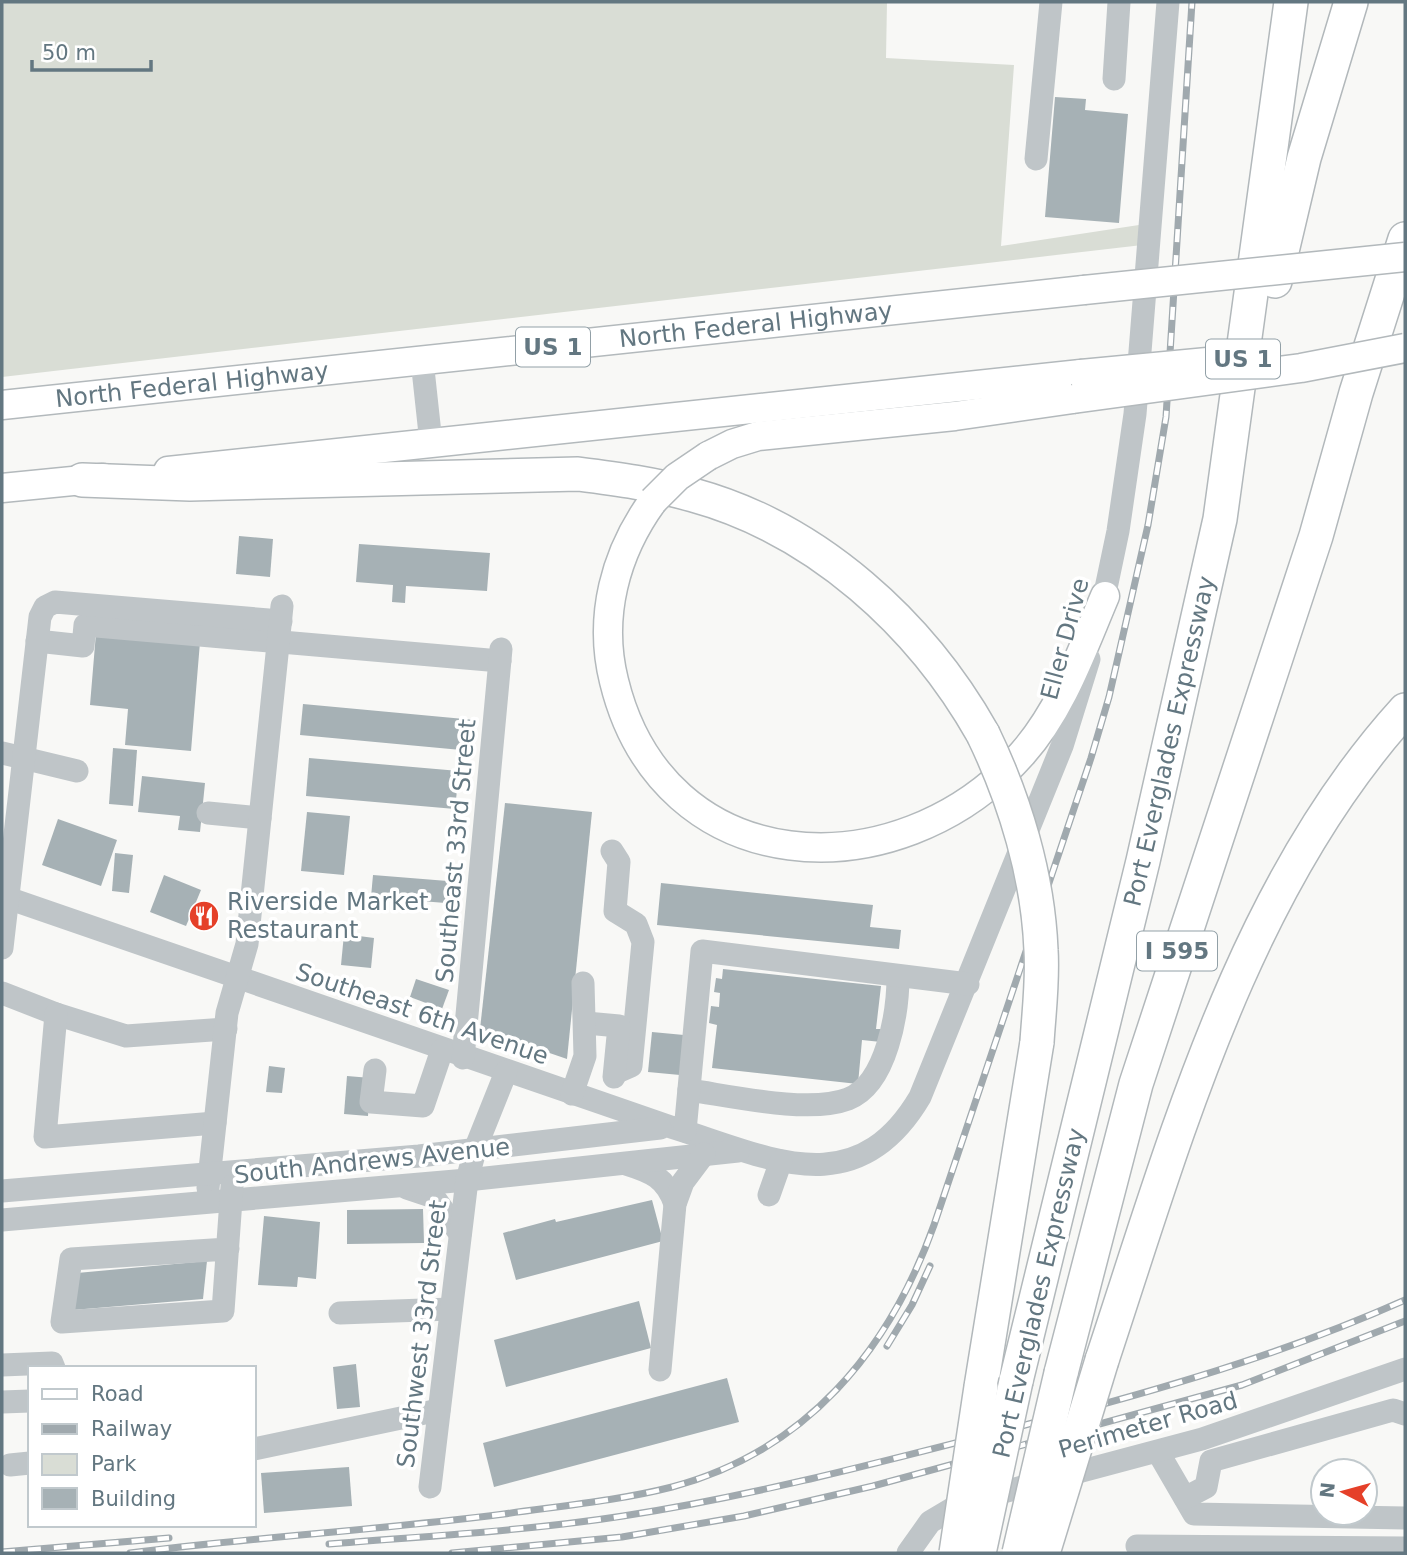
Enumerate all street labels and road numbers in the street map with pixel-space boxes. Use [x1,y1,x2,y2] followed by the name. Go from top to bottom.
[618,296,894,353] street label: North Federal Highway
[516,328,590,366] road number: US 1
[1206,340,1280,378] road number: US 1
[54,356,330,413] street label: North Federal Highway
[1118,573,1221,909] street label: Port Everglades Expressway
[1035,575,1095,703] street label: Eller Drive
[431,718,481,984] street label: Southeast 33rd Street
[1137,932,1217,970] road number: I 595
[292,958,552,1070] street label: Southeast 6th Avenue
[987,1125,1091,1461] street label: Port Everglades Expressway
[233,1133,511,1189] street label: South Andrews Avenue
[392,1199,452,1469] street label: Southwest 33rd Street
[1055,1386,1241,1464] street label: Perimeter Road

